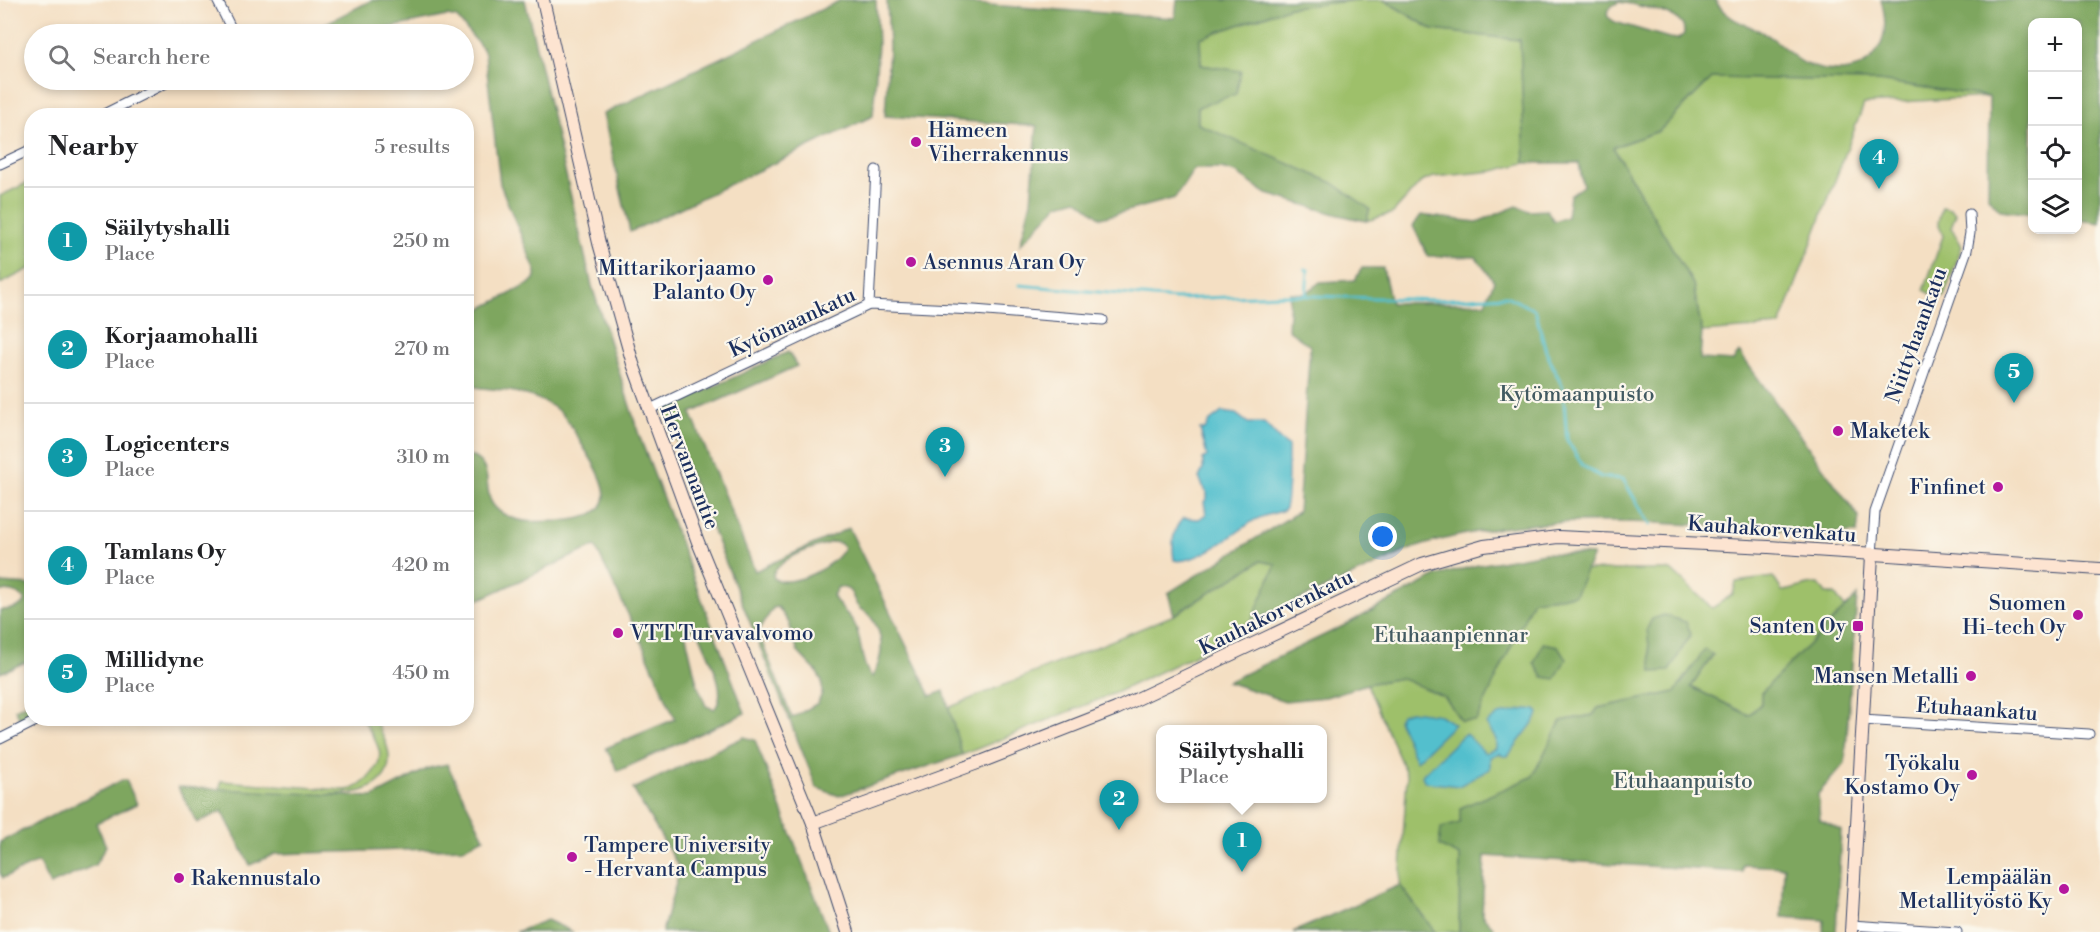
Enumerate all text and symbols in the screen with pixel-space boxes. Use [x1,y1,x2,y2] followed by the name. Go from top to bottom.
[2028,18,2082,234] map controls
[2028,18,2082,72] button: +
[24,24,474,90] search box
[45,41,78,74] icon: search
[93,44,210,71] text: Search here
[2028,72,2082,126] button: −
[927,118,1069,168] place label: Hämeen Viherrakennus
[2028,126,2082,180] button: locate
[48,131,138,163] text: Nearby
[374,135,450,160] text: 5 results
[909,135,923,149] marker: Hämeen Viherrakennus
[1860,140,1898,189] pin: 4
[2028,180,2082,234] button: layers
[105,215,230,242] text: Säilytyshalli
[63,229,72,254] text: 1
[393,229,450,254] text: 250 m
[105,242,155,267] text: Place
[922,250,1086,276] place label: Asennus Aran Oy
[904,255,918,269] marker: Asennus Aran Oy
[598,256,757,306] place label: Mittarikorjaamo Palanto Oy
[1880,264,1953,407] street label: Niittyhaankatu
[761,273,775,287] marker: Mittarikorjaamo Palanto Oy
[725,282,860,364] street label: Kytömaankatu
[105,323,258,350] text: Korjaamohalli
[61,337,74,362] text: 2
[394,337,450,362] text: 270 m
[105,350,155,375] text: Place
[1994,354,2034,403] pin: 5
[1499,382,1655,408] park label: Kytömaanpuisto
[653,401,725,533] street label: Hervannantie
[1850,419,1930,445] place label: Maketek
[1831,424,1845,438] marker: Maketek
[926,428,964,477] pin: 3
[105,431,229,458] text: Logicenters
[61,445,74,470] text: 3
[397,445,450,470] text: 310 m
[105,458,155,483] text: Place
[1910,475,1987,501] place label: Finfinet
[1991,480,2005,494] marker: Finfinet
[1687,511,1857,549] street label: Kauhakorvenkatu
[1368,522,1397,551] your location
[105,539,226,566] text: Tamlans Oy
[61,553,74,578] text: 4
[392,553,450,578] text: 420 m
[1195,564,1358,662] street label: Kauhakorvenkatu
[105,566,155,591] text: Place
[1962,591,2067,641] place label: Suomen Hi-tech Oy
[2071,608,2085,622] marker: Suomen Hi-tech Oy
[1749,614,1847,640] place label: Santen Oy
[1851,619,1865,633] marker: Santen Oy
[629,621,814,647] place label: VTT Turvavalvomo
[1374,623,1528,649] park label: Etuhaanpiennar
[611,626,625,640] marker: VTT Turvavalvomo
[105,647,204,674] text: Millidyne
[61,661,74,686] text: 5
[392,661,450,686] text: 450 m
[1814,664,1959,690] place label: Mansen Metalli
[1964,669,1978,683] marker: Mansen Metalli
[105,674,155,699] text: Place
[1915,693,2039,727] street label: Etuhaankatu
[1156,725,1327,803] popup
[1179,738,1304,765] text: Säilytyshalli
[1844,751,1961,801] place label: Työkalu Kostamo Oy
[1179,765,1229,790] text: Place
[1965,768,1979,782] marker: Työkalu Kostamo Oy
[1613,769,1753,795] park label: Etuhaanpuisto
[1100,780,1138,830] pin: 2
[1222,822,1262,872] pin: 1
[584,833,772,883] place label: Tampere University - Hervanta Campus
[565,850,579,864] marker: Tampere University - Hervanta Campus
[1899,865,2053,915] place label: Lempäälän Metallityöstö Ky
[191,866,321,892] place label: Rakennustalo
[172,871,186,885] marker: Rakennustalo
[2057,882,2071,896] marker: Lempäälän Metallityöstö Ky

